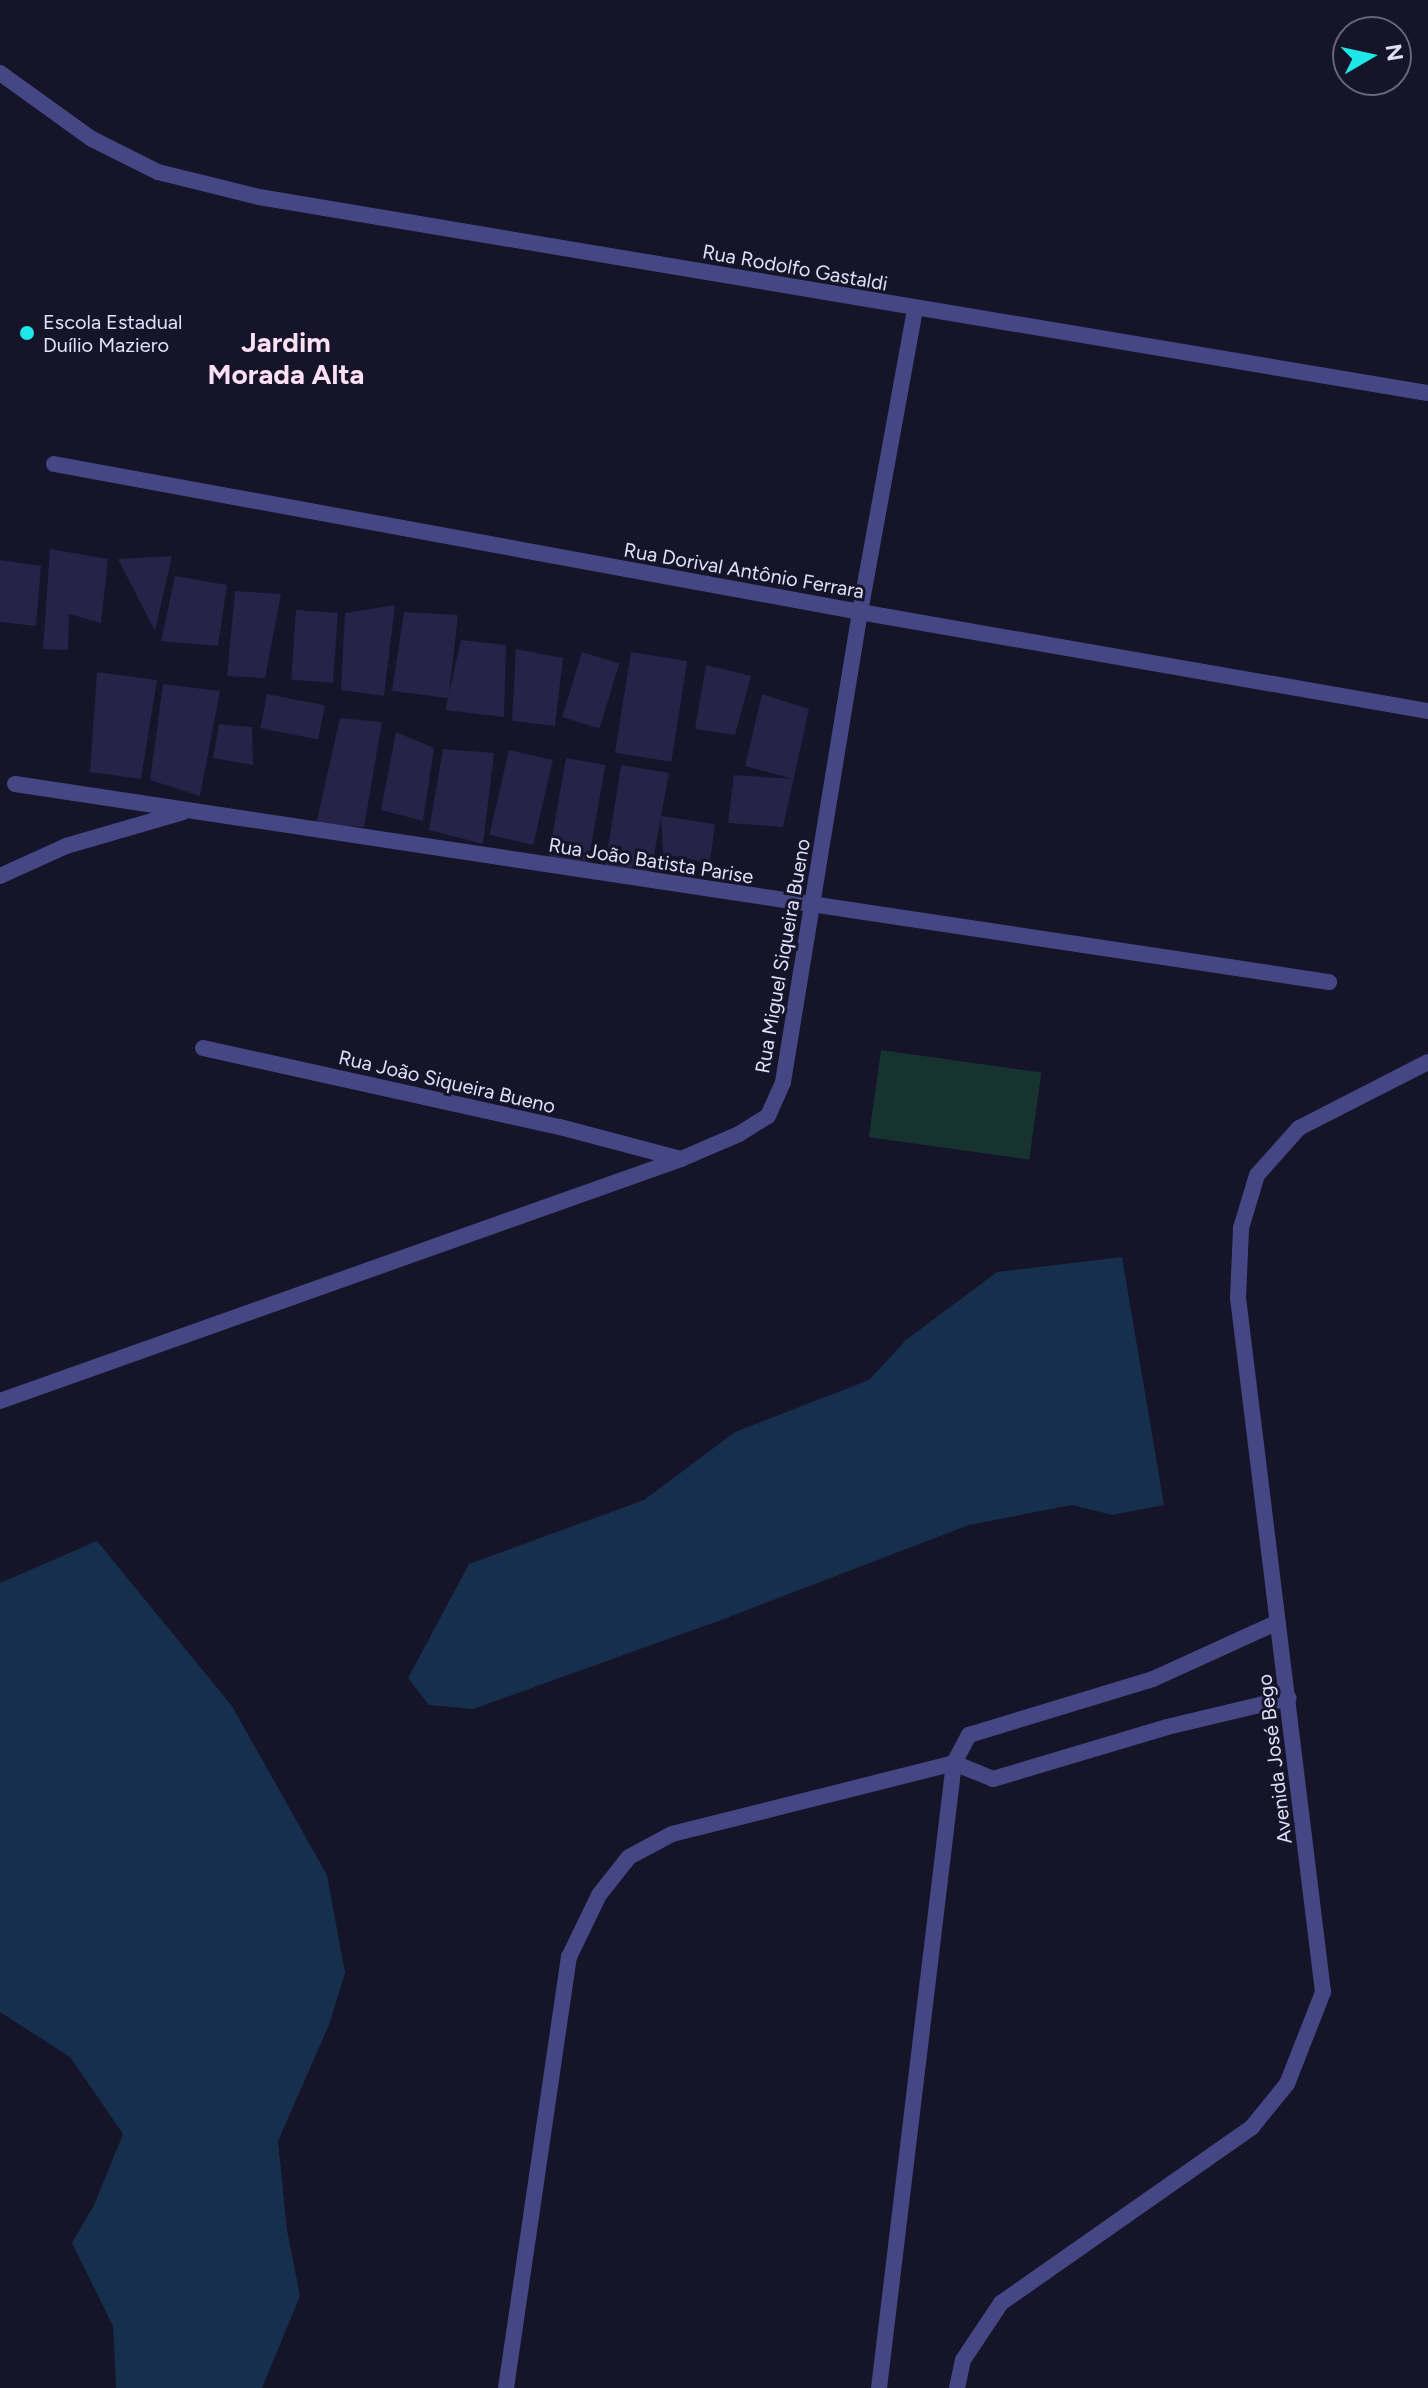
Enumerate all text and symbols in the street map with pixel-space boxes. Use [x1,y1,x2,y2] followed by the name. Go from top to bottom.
[1332,16,1412,96] north arrow
[1380,42,1409,63] text: N
[700,240,890,296] street label: Rua Rodolfo Gastaldi
[43,310,182,357] place label: Escola Estadual Duílio Maziero
[18,324,36,342] marker: Escola Estadual Duílio Maziero
[208,325,364,391] district label: Jardim Morada Alta
[622,538,866,604] street label: Rua Dorival Antônio Ferrara
[547,833,755,889] street label: Rua João Batista Parise
[751,837,815,1075] street label: Rua Miguel Siqueira Bueno
[336,1045,558,1119] street label: Rua João Siqueira Bueno
[1253,1673,1297,1845] street label: Avenida José Bego

